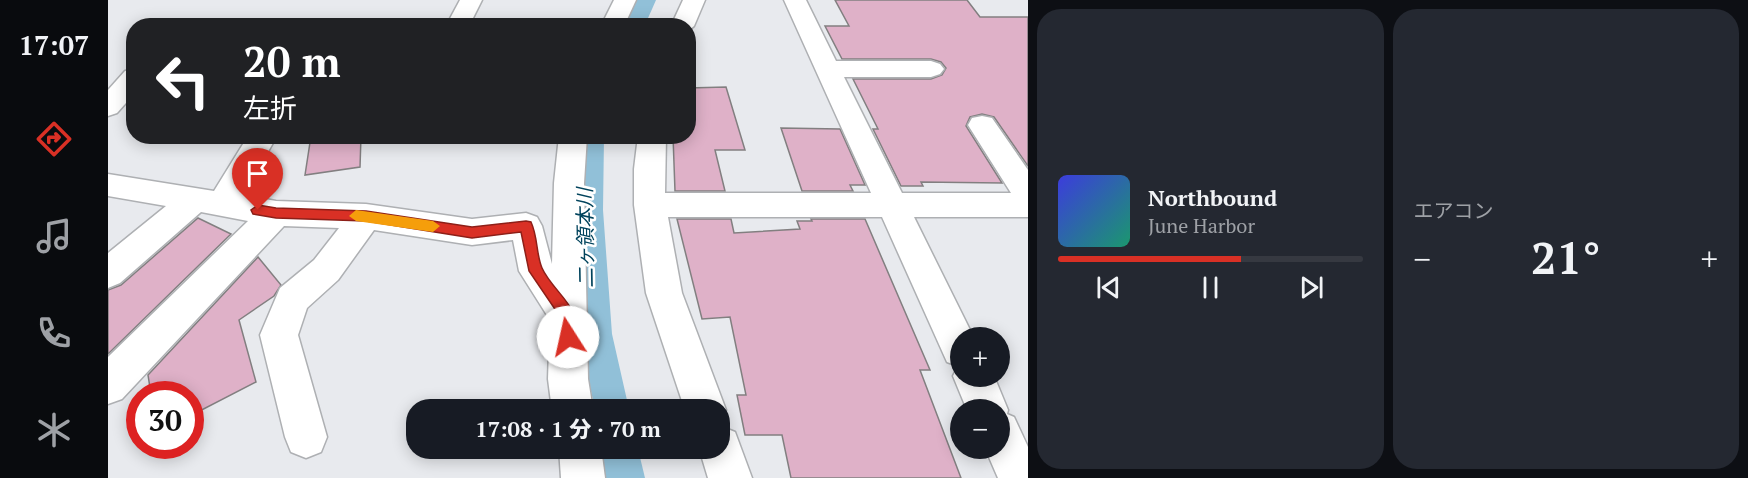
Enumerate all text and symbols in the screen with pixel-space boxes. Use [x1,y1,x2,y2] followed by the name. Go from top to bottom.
[19,27,89,63] text: 17:07
[243,33,341,89] text: 20 m
[144,42,222,120] icon: left
[243,90,297,126] text: 左折
[33,118,75,160] icon: directions
[232,148,283,210] pin
[241,157,274,190] icon: arrive
[1148,183,1277,212] text: Northbound
[571,186,599,288] water label: 二ヶ領本川
[1414,197,1494,224] text: エアコン
[1148,212,1255,239] text: June Harbor
[33,215,75,257] icon: music
[1531,227,1600,287] text: 21°
[1414,237,1431,280] text: −
[1700,237,1718,280] text: +
[1092,271,1125,304] icon: previous
[1194,271,1227,304] icon: pause
[1295,271,1328,304] icon: next
[536,305,600,369] position arrow
[33,312,75,354] icon: phone
[950,327,1010,459] map controls
[950,327,1010,387] button: +
[126,381,204,459] speed limit sign: 30
[950,399,1010,459] button: −
[33,409,75,451] icon: climate
[475,414,661,443] text: 17:08 · 1 分 · 70 m

